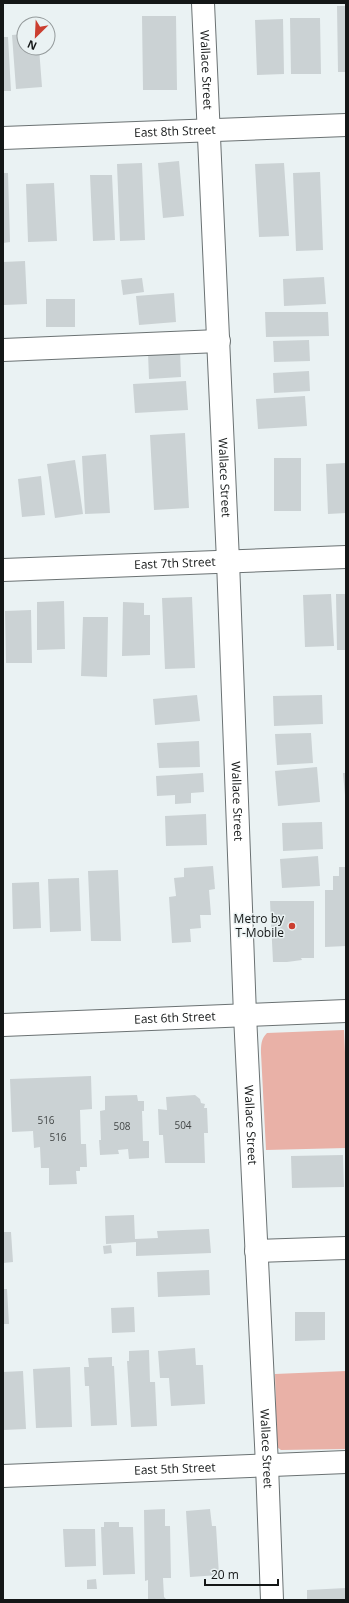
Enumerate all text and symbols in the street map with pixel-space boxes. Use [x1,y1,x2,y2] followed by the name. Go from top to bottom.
[16,16,56,56] north arrow
[196,30,217,110] street label: Wallace Street
[25,37,39,54] text: N
[134,121,216,141] street label: East 8th Street
[214,437,235,518] street label: Wallace Street
[134,553,216,573] street label: East 7th Street
[228,761,247,841] street label: Wallace Street
[234,910,285,941] place label: Metro by T-Mobile
[287,921,297,931] marker: Metro by T-Mobile
[134,1007,216,1028] street label: East 6th Street
[240,1085,261,1165] street label: Wallace Street
[37,1113,55,1127] house number: 516
[174,1118,192,1132] house number: 504
[113,1119,131,1133] house number: 508
[49,1130,67,1144] house number: 516
[256,1408,277,1489] street label: Wallace Street
[134,1458,216,1479] street label: East 5th Street
[205,1561,278,1587] scale bar
[211,1566,239,1583] text: 20 m

